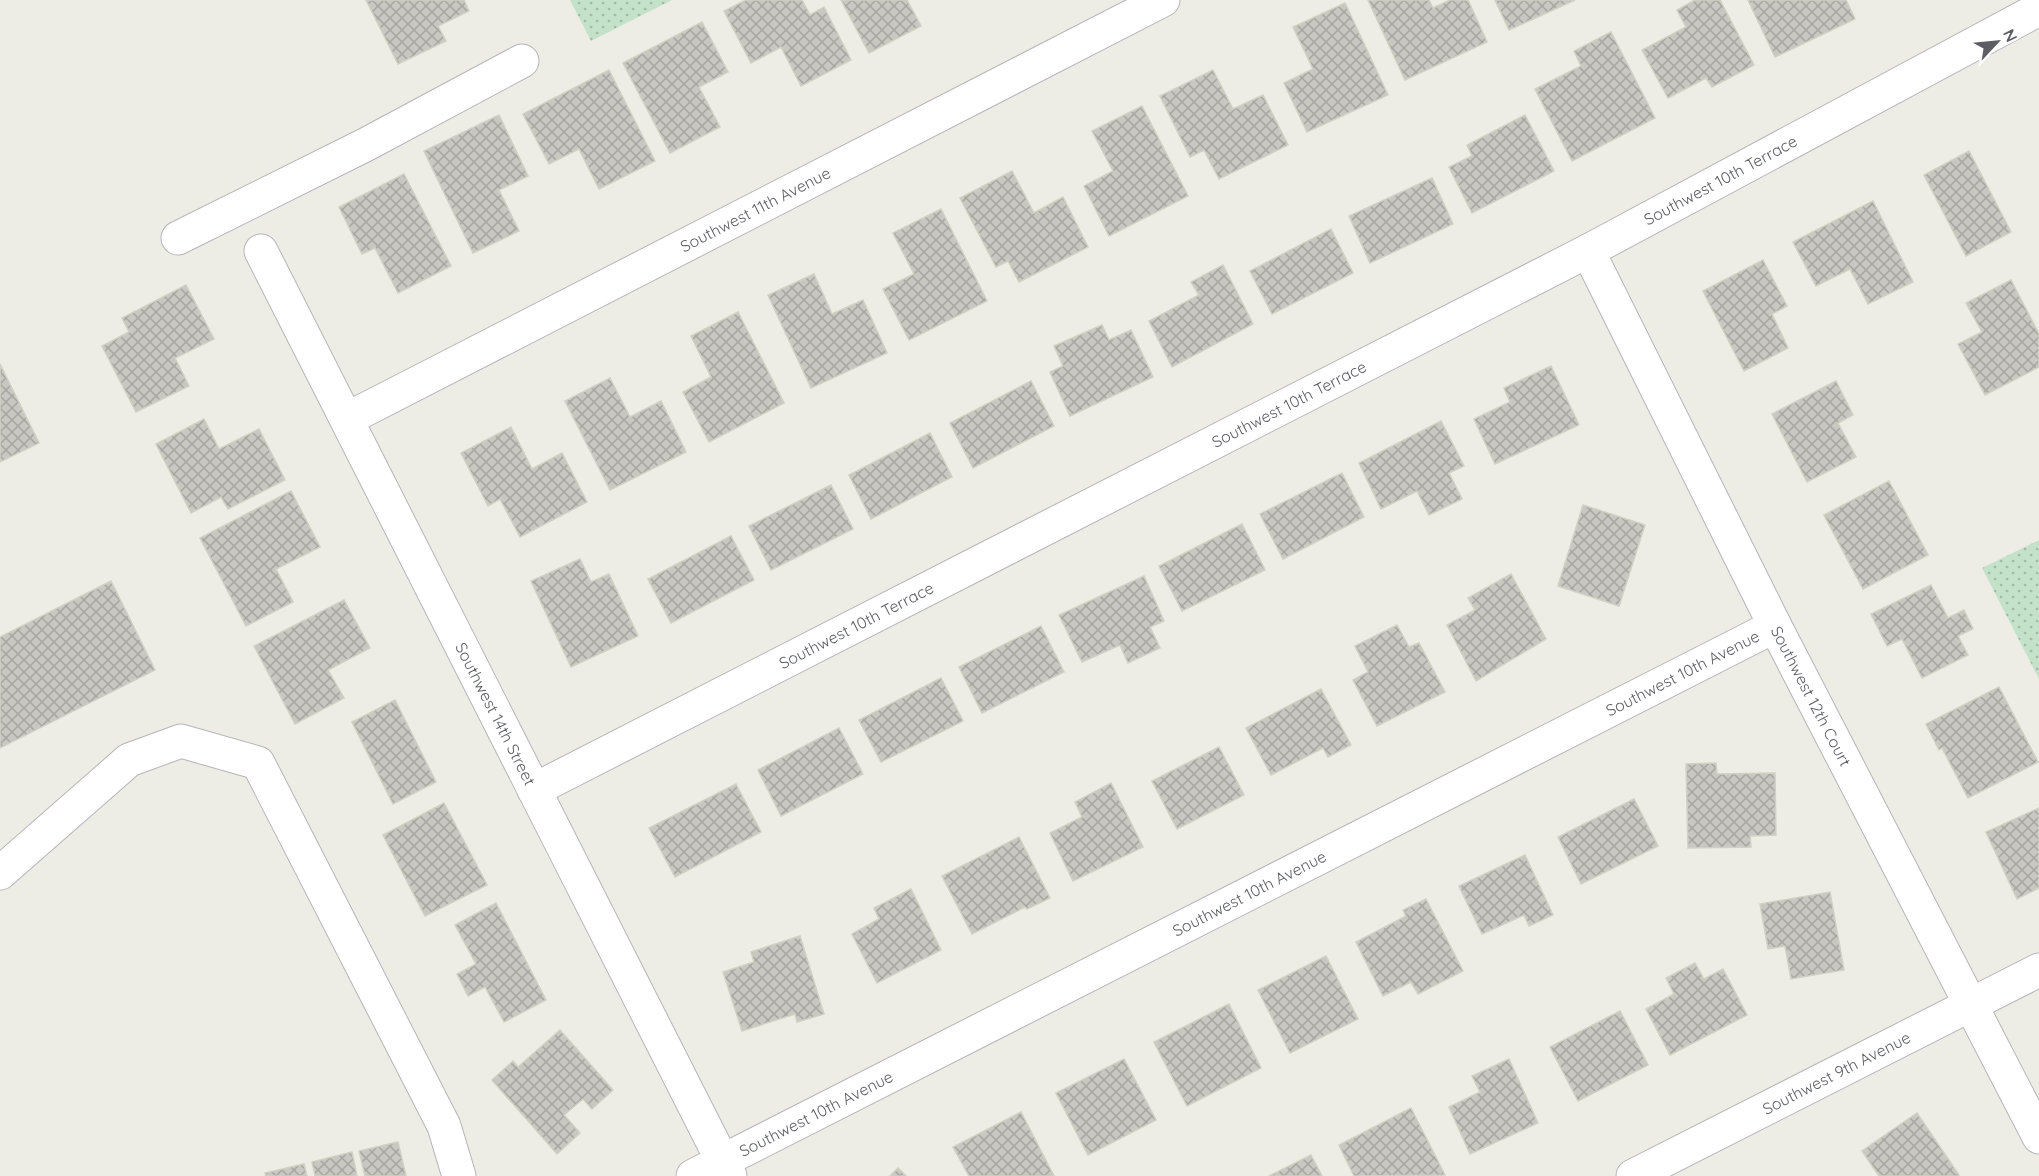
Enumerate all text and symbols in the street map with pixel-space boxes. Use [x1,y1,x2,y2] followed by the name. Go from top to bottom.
[1967,12,2027,72] north arrow
[1999,26,2022,45] text: N
[1640,131,1800,229] street label: Southwest 10th Terrace
[677,162,834,256] street label: Southwest 11th Avenue
[1208,356,1370,452] street label: Southwest 10th Terrace
[776,577,937,673] street label: Southwest 10th Terrace
[1767,623,1856,770] street label: Southwest 12th Court
[1602,626,1763,720] street label: Southwest 10th Avenue
[451,639,540,789] street label: Southwest 14th Street
[1169,846,1329,941] street label: Southwest 10th Avenue
[1759,1027,1914,1119] street label: Southwest 9th Avenue
[736,1066,896,1161] street label: Southwest 10th Avenue

